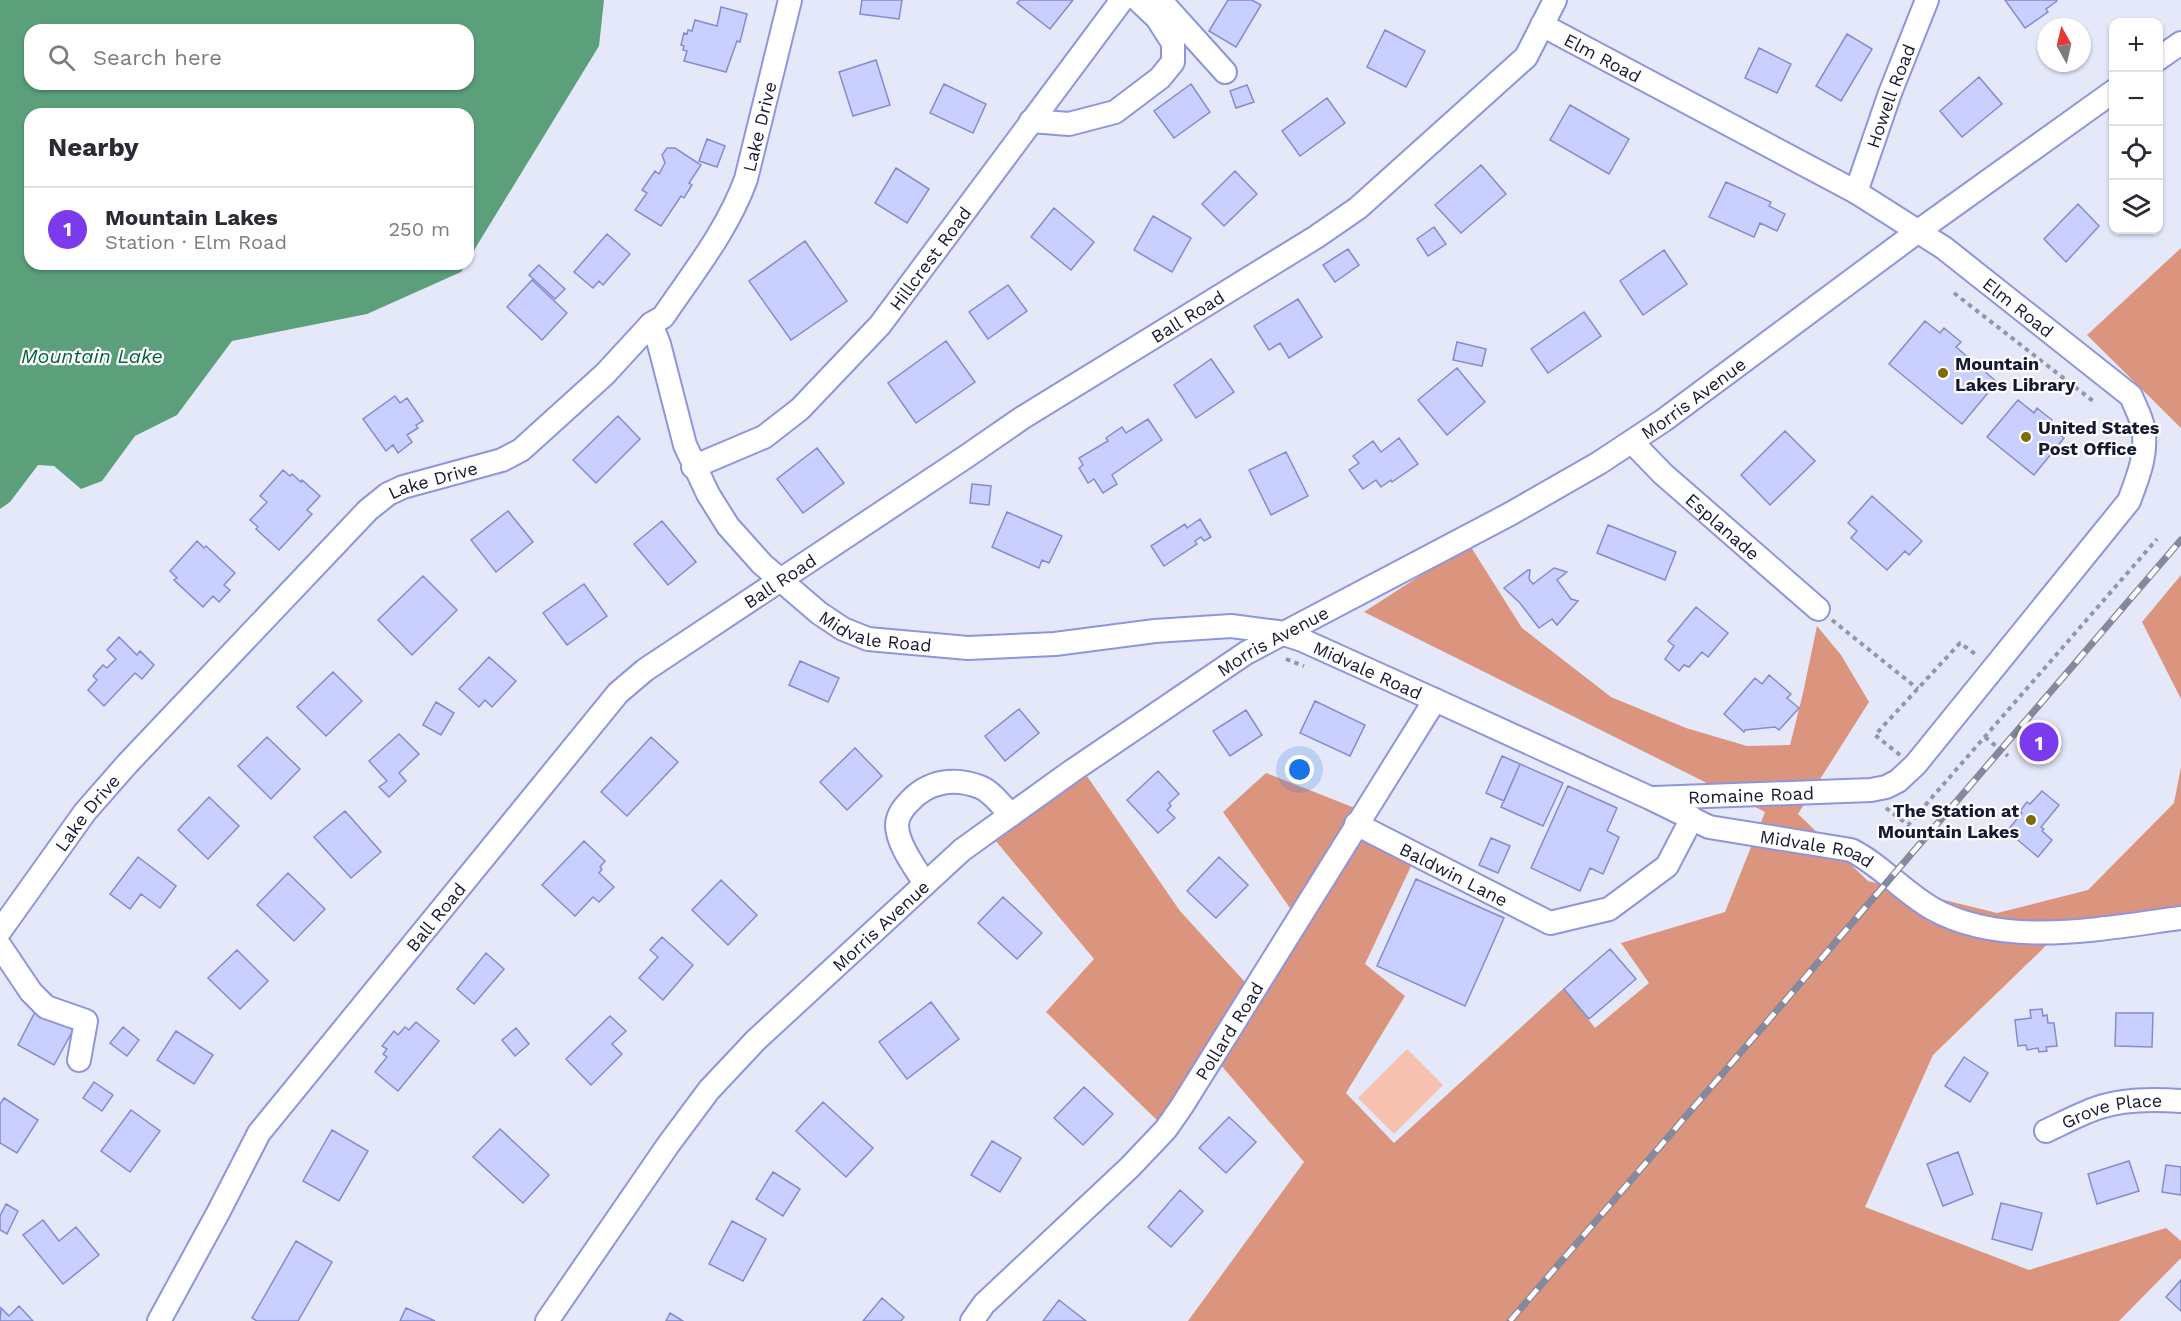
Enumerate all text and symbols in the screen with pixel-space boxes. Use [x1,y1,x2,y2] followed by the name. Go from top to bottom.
[2037,18,2091,72] north arrow
[2109,18,2163,234] map controls
[2109,18,2163,72] button: +
[24,24,474,90] search box
[1561,28,1645,86] street label: Elm Road
[45,41,78,74] icon: search
[1861,41,1919,151] street label: Howell Road
[93,45,222,70] text: Search here
[2109,72,2163,126] button: −
[738,79,780,174] street label: Lake Drive
[2109,126,2163,180] button: locate
[48,132,139,162] text: Nearby
[2109,180,2163,234] button: layers
[884,202,975,314] street label: Hillcrest Road
[105,205,278,230] text: Mountain Lakes
[63,217,72,241] text: 1
[388,217,450,241] text: 250 m
[105,230,287,254] text: Station · Elm Road
[1979,273,2058,341] street label: Elm Road
[1147,286,1228,347] street label: Ball Road
[21,344,163,368] water label: Mountain Lake
[1637,353,1749,443] street label: Morris Avenue
[1955,353,2076,395] place label: Mountain Lakes Library
[1936,366,1950,380] marker: Mountain Lakes Library
[2038,417,2160,459] place label: United States Post Office
[2019,430,2033,444] marker: United States Post Office
[385,457,480,503] street label: Lake Drive
[1682,488,1764,564] street label: Esplanade
[740,549,820,612] street label: Ball Road
[1213,601,1332,680] street label: Morris Avenue
[815,606,932,655] street label: Midvale Road
[1310,636,1425,703] street label: Midvale Road
[2020,720,2058,764] pin: 1
[1285,755,1314,784] your location
[50,770,124,855] street label: Lake Drive
[1688,782,1814,808] street label: Romaine Road
[1878,800,2019,842] place label: The Station at Mountain Lakes
[2024,813,2038,827] marker: The Station at Mountain Lakes
[1758,825,1878,872] street label: Midvale Road
[1396,838,1512,910] street label: Baldwin Lane
[828,875,933,975] street label: Morris Avenue
[401,878,470,955] street label: Ball Road
[1191,978,1267,1084] street label: Pollard Road
[2058,1089,2162,1133] street label: Grove Place

